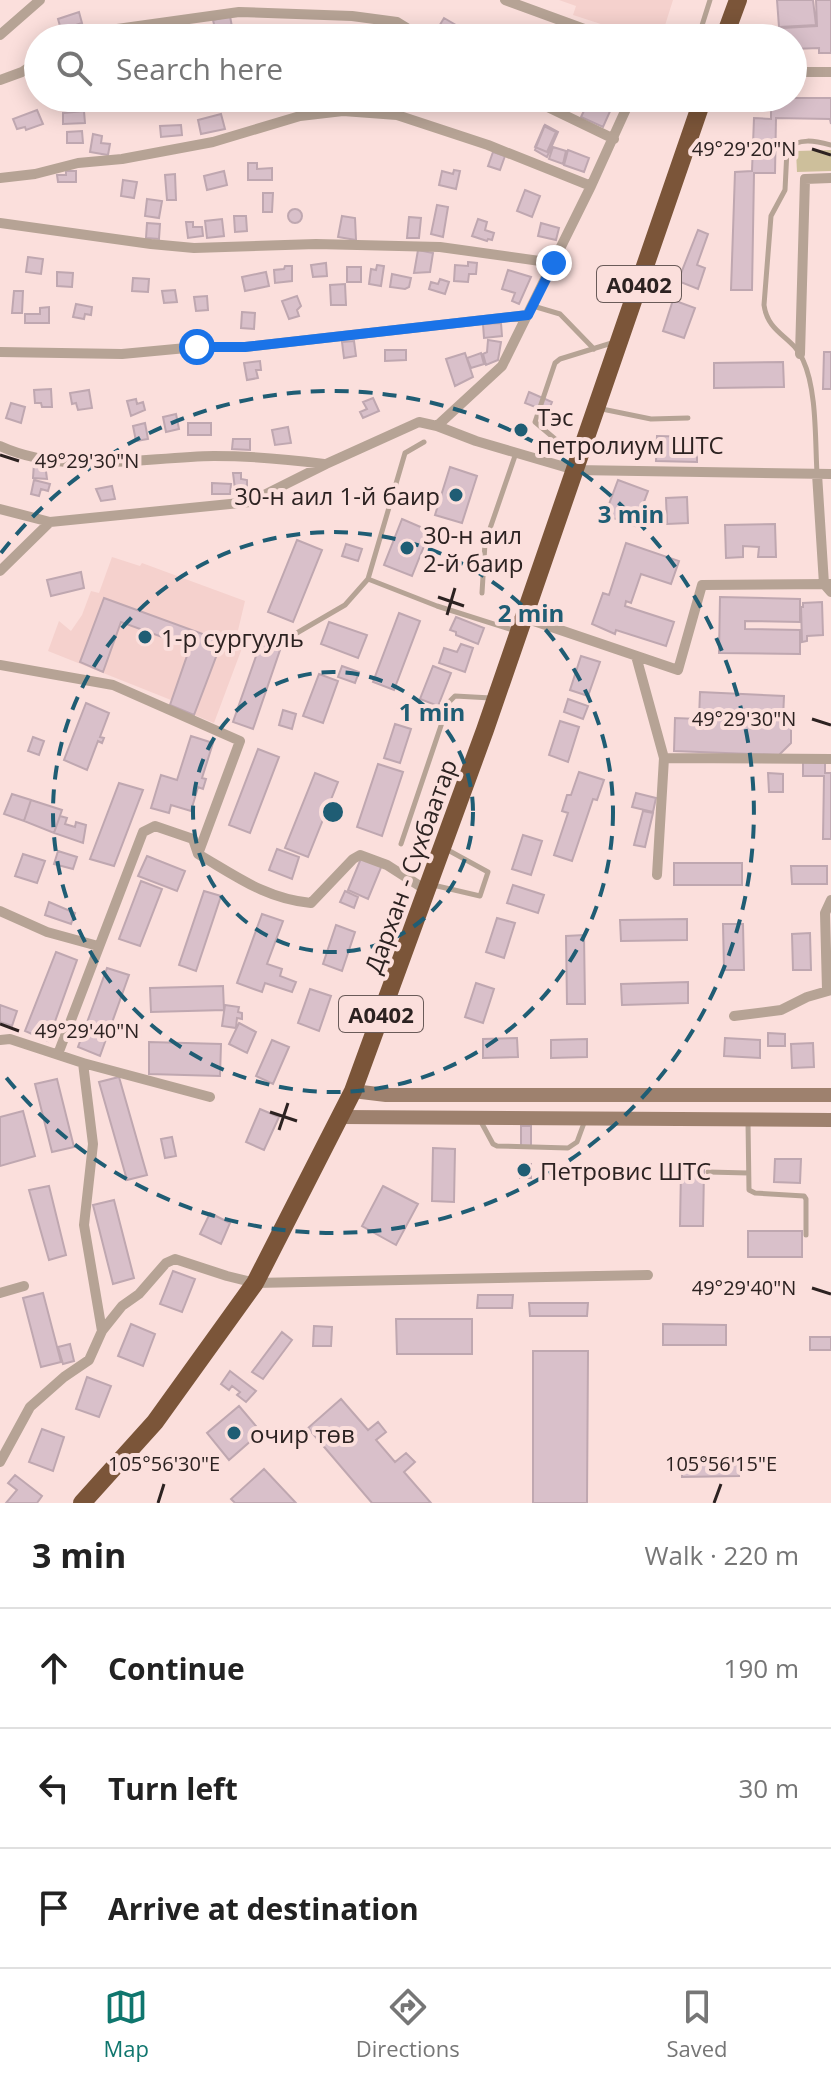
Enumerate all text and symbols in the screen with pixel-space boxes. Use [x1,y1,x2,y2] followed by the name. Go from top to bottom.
[24,24,807,112] search box
[52,46,96,90] icon: search
[116,48,283,89] text: Search here
[692,135,796,162] text: 49°29'20"N
[536,245,572,281] route end
[597,266,681,302] road number: A0402
[179,329,215,365] route start
[537,400,724,461] place label: Тэс петролиум ШТС
[512,421,530,439] marker: Тэс петролиум ШТС
[35,447,139,474] text: 49°29'30"N
[234,479,440,512] place label: 30-н аил 1-й баир
[447,486,465,504] marker: 30-н аил 1-й баир
[598,497,664,530] text: 3 min
[423,518,524,579] place label: 30-н аил 2-й баир
[398,539,416,557] marker: 30-н аил 2-й баир
[498,596,564,629] text: 2 min
[161,621,304,654] place label: 1-р сургууль
[136,628,154,646] marker: 1-р сургууль
[399,695,465,728] text: 1 min
[692,705,796,732] text: 49°29'30"N
[356,754,464,978] street label: Дархан - Сүхбаатар
[319,798,347,826] centre of rings
[339,996,423,1032] road number: A0402
[35,1017,139,1044] text: 49°29'40"N
[540,1154,711,1187] place label: Петровис ШТС
[515,1161,533,1179] marker: Петровис ШТС
[692,1274,796,1301] text: 49°29'40"N
[250,1417,355,1450] place label: очир төв
[225,1424,243,1442] marker: очир төв
[108,1450,220,1477] text: 105°56'30"E
[665,1450,777,1477] text: 105°56'15"E
[32,1532,126,1578] text: 3 min
[645,1537,799,1573] text: Walk · 220 m
[32,1646,76,1690] icon: ahead
[108,1648,245,1689] text: Continue
[724,1650,799,1686] text: 190 m
[32,1766,76,1810] icon: left
[108,1768,238,1809] text: Turn left
[738,1770,799,1806] text: 30 m
[32,1886,76,1930] icon: arrive
[108,1888,419,1929] text: Arrive at destination
[103,1985,149,2063] tab: Map
[356,1985,460,2063] tab: Directions
[666,1985,728,2063] tab: Saved

